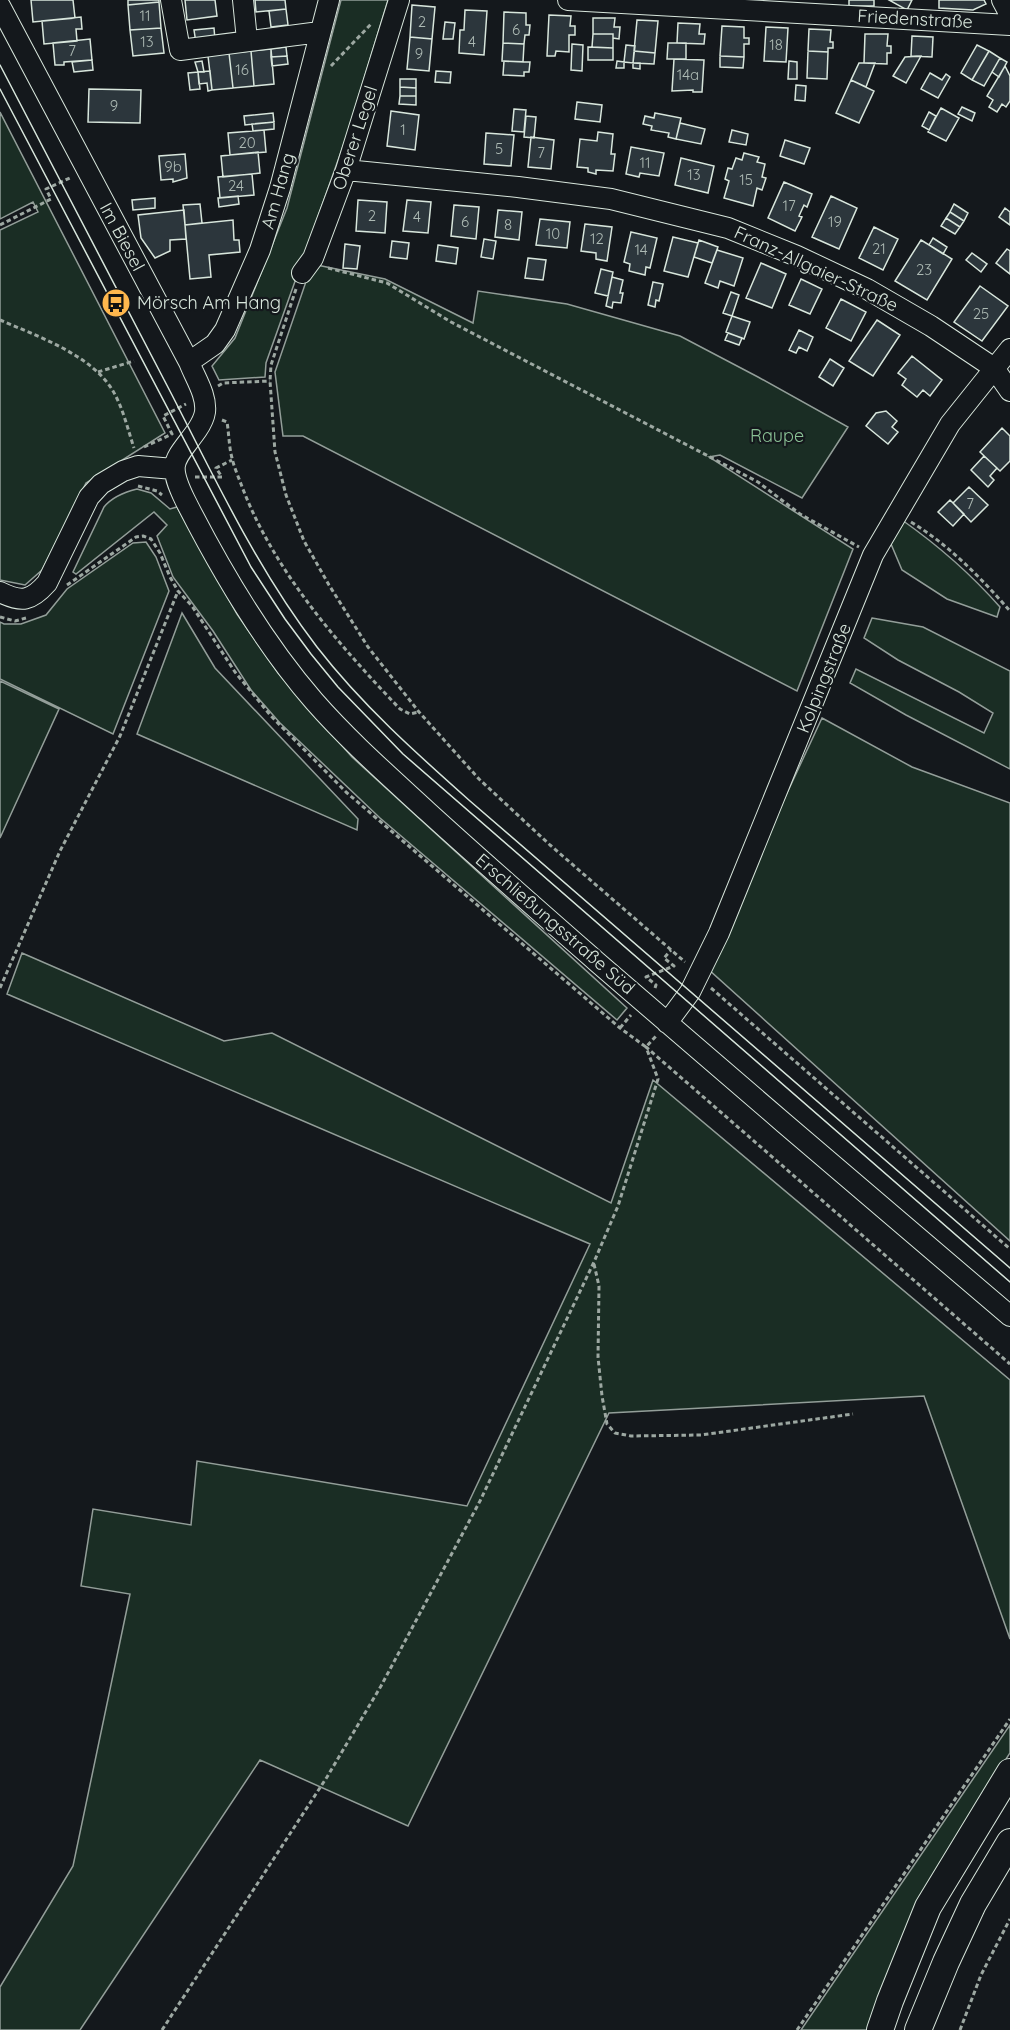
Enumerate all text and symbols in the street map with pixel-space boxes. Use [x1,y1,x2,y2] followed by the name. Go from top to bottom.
[857,4,973,33] street label: Friedenstraße
[139,6,151,25] house number: 11
[418,12,426,31] house number: 2
[512,20,520,39] house number: 6
[140,32,154,51] house number: 13
[468,32,476,51] house number: 4
[769,35,783,54] house number: 18
[68,41,76,60] house number: 7
[415,44,423,63] house number: 9
[235,60,249,79] house number: 16
[677,65,699,84] house number: 14a
[327,83,382,193] street label: Oberer Legel
[110,96,118,115] house number: 9
[400,120,406,139] house number: 1
[238,133,256,152] house number: 20
[495,139,503,158] house number: 5
[537,143,545,162] house number: 7
[256,150,299,232] street label: Am Hang
[639,153,651,172] house number: 11
[164,157,182,176] house number: 9b
[687,165,701,184] house number: 13
[739,170,753,189] house number: 15
[228,176,244,195] house number: 24
[782,196,796,215] house number: 17
[95,199,150,275] street label: Im Biesel
[368,206,376,225] house number: 2
[413,207,421,226] house number: 4
[461,212,469,231] house number: 6
[828,212,842,231] house number: 19
[504,215,512,234] house number: 8
[731,220,902,317] street label: Franz-Allgaier-Straße
[546,224,560,243] house number: 10
[590,229,604,248] house number: 12
[872,239,886,258] house number: 21
[634,240,648,259] house number: 14
[916,260,932,279] house number: 23
[100,287,132,319] bus stop icon: Mörsch Am Hang
[137,291,281,314] place label: Mörsch Am Hang
[973,304,989,323] house number: 25
[750,424,804,447] park label: Raupe
[966,494,974,513] house number: 7
[791,620,856,736] street label: Kolpingstraße
[471,848,640,999] street label: Erschließungsstraße Süd

